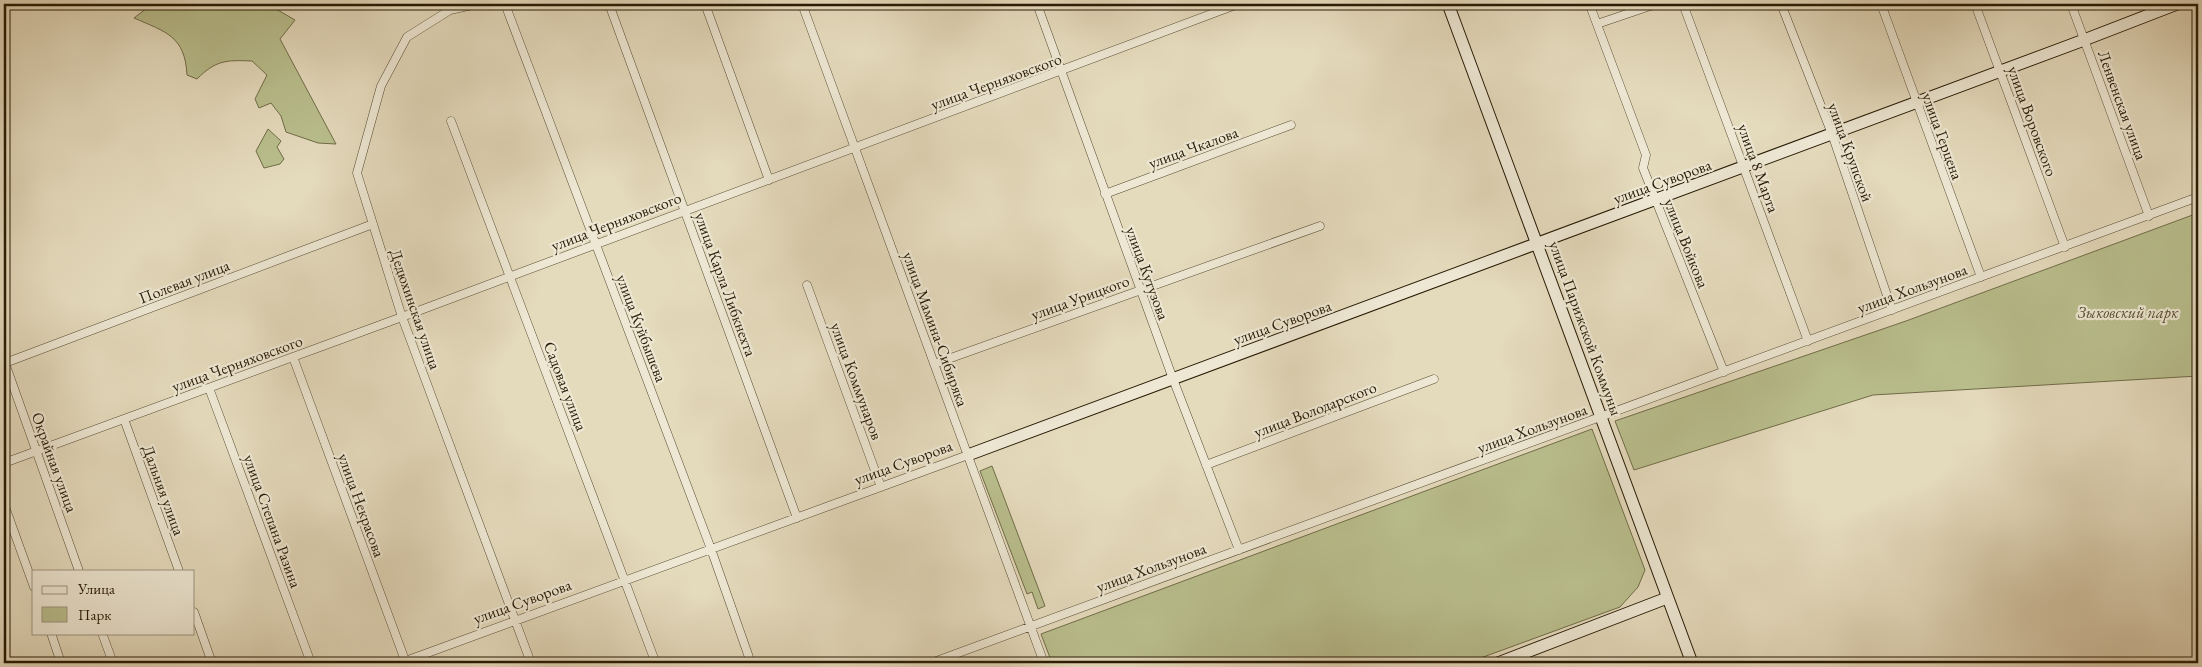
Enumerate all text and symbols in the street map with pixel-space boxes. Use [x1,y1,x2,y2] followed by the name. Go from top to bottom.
[928,48,1065,115] street label: улица Черняховского
[2093,48,2152,163] street label: Ленвенская улица
[2003,63,2062,179] street label: улица Воровского
[1917,90,1968,183] street label: улица Герцена
[1823,100,1878,205] street label: улица Крупской
[1145,121,1241,173] street label: улица Чкалова
[1733,121,1785,216] street label: улица 8 Марта
[1610,154,1715,209] street label: улица Суворова
[548,187,684,256] street label: улица Черняховского
[1659,195,1714,292] street label: улица Войкова
[690,209,762,360] street label: улица Карла Либкнехта
[1121,224,1174,323] street label: улица Кутузова
[1544,238,1627,418] street label: улица Парижской Коммуны
[385,246,446,373] street label: Дедюхинская улица
[898,249,974,410] street label: улица Мамина-Сибиряка
[136,254,233,308] street label: Полевая улица
[1854,259,1971,318] street label: улица Хользунова
[1028,270,1132,325] street label: улица Урицкого
[611,271,672,386] street label: улица Куйбышева
[1230,295,1335,350] street label: улица Суворова
[2078,302,2179,323] park label: Зыковский парк
[826,320,888,443] street label: улица Коммунаров
[169,330,306,397] street label: улица Черняховского
[539,339,592,434] street label: Садовая улица
[1251,376,1380,443] street label: улица Володарского
[1474,399,1591,458] street label: улица Хользунова
[27,409,83,516] street label: Окрайная улица
[851,435,956,490] street label: улица Суворова
[137,442,190,539] street label: Дальняя улица
[333,450,390,561] street label: улица Некрасова
[239,452,307,591] street label: улица Степана Разина
[1093,538,1210,597] street label: улица Хользунова
[32,570,195,634] legend
[470,574,575,629] street label: улица Суворова
[77,579,115,598] text: Улица
[78,605,111,624] text: Парк

